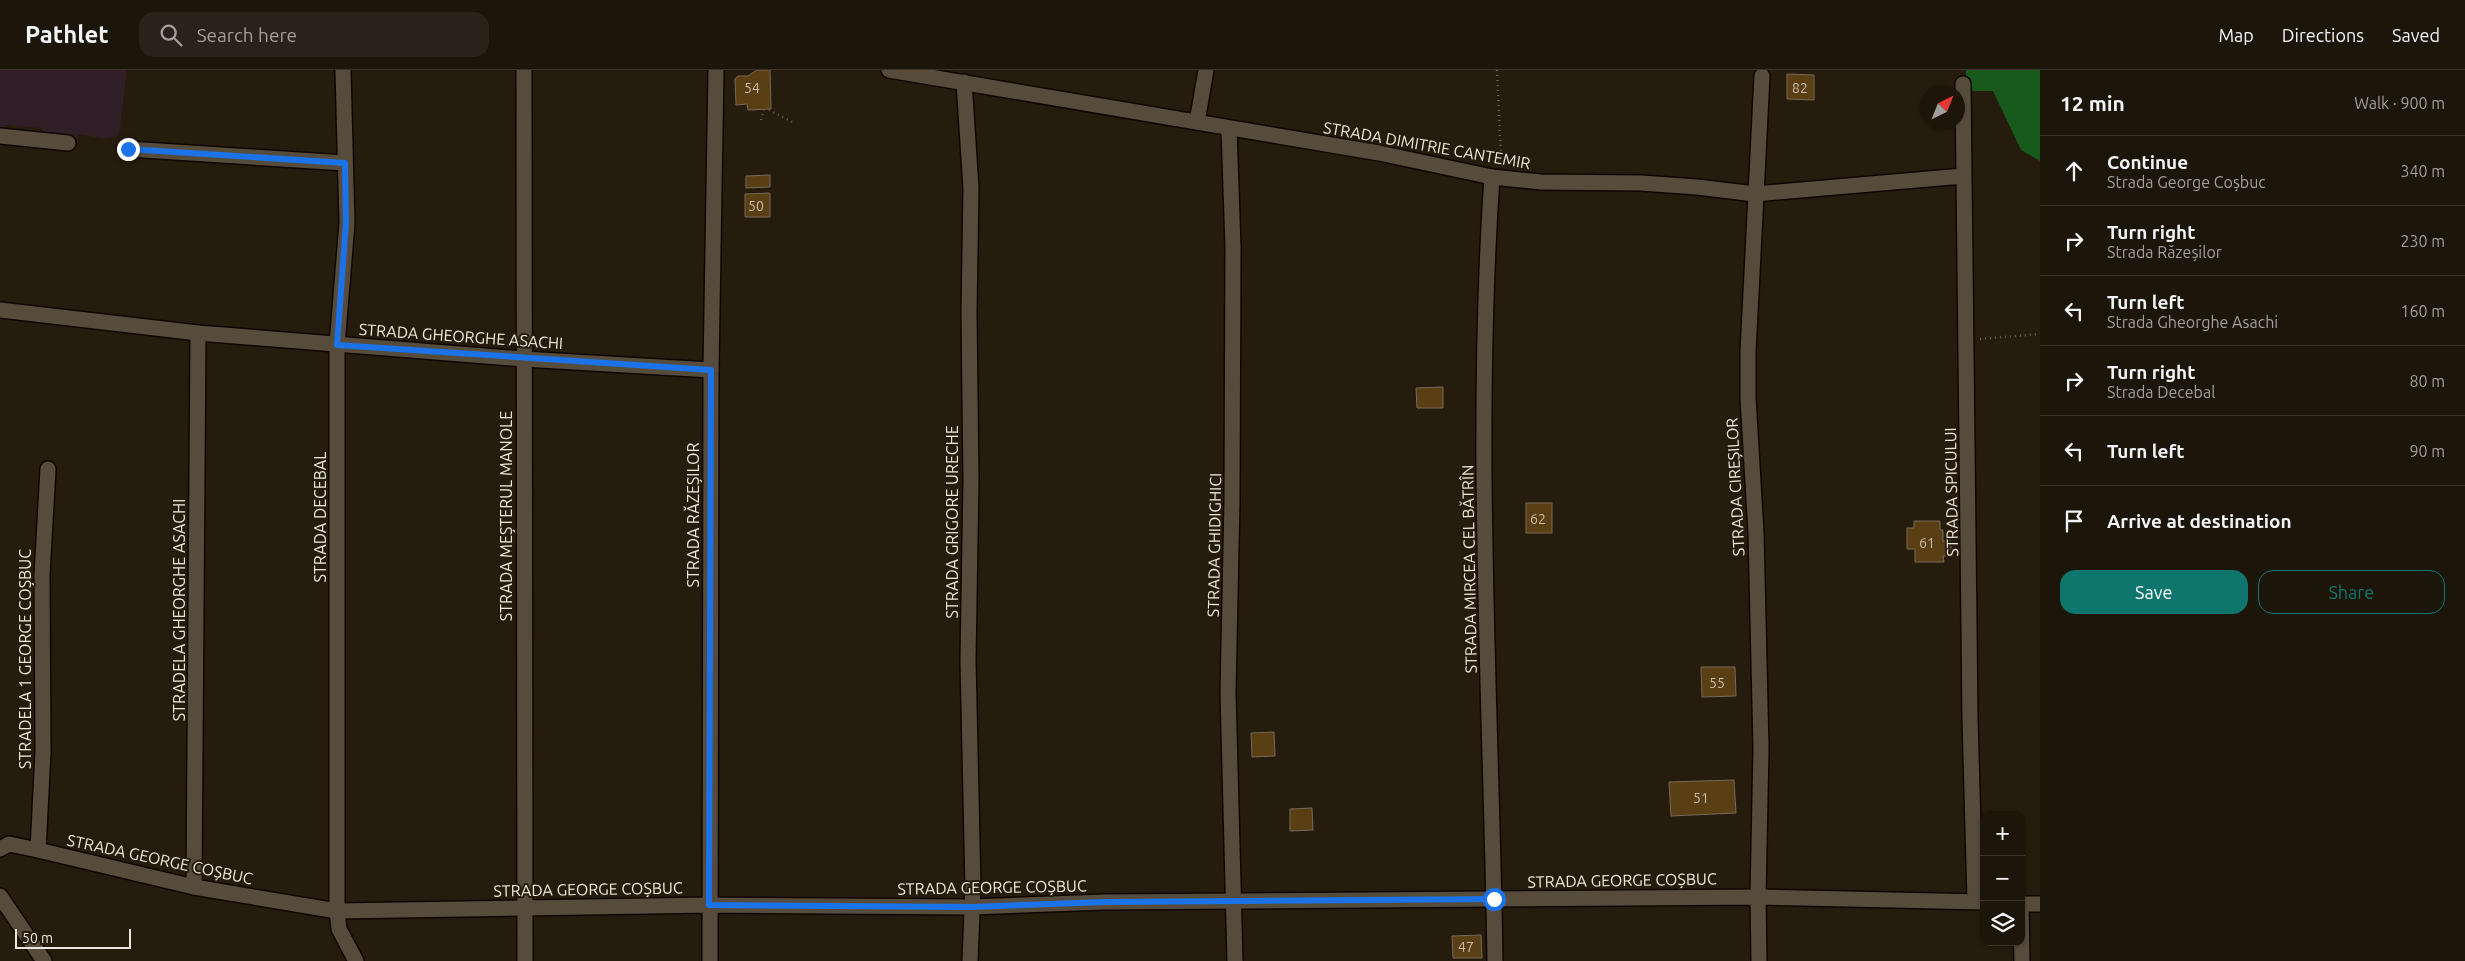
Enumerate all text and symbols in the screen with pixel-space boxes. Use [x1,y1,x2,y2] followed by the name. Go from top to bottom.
[139,12,489,57] search box
[25,21,109,48] text: Pathlet
[157,21,185,49] icon: search
[197,24,297,46] text: Search here
[2218,25,2254,45] text: Map
[2282,25,2364,45] text: Directions
[2392,25,2440,45] text: Saved
[744,80,760,96] house number: 54
[1792,80,1808,96] house number: 82
[1920,85,1965,130] north arrow
[2060,91,2125,115] text: 12 min
[2354,94,2445,112] text: Walk · 900 m
[1322,118,1532,172] street label: STRADA DIMITRIE CANTEMIR
[117,138,140,161] route end
[2107,151,2188,173] text: Continue
[2060,157,2088,185] icon: ahead
[2400,162,2445,180] text: 340 m
[2107,173,2266,191] text: Strada George Coșbuc
[748,198,764,214] house number: 50
[2107,221,2195,243] text: Turn right
[2060,227,2088,255] icon: right
[2400,232,2445,250] text: 230 m
[2107,243,2222,261] text: Strada Răzeșilor
[2107,291,2185,313] text: Turn left
[2060,297,2088,325] icon: left
[2400,302,2445,320] text: 160 m
[2107,313,2278,331] text: Strada Gheorghe Asachi
[358,320,564,352] street label: STRADA GHEORGHE ASACHI
[2107,361,2195,383] text: Turn right
[2060,367,2088,395] icon: right
[2409,372,2445,390] text: 80 m
[2107,383,2215,401] text: Strada Decebal
[497,411,515,621] street label: STRADA MEȘTERUL MANOLE
[1722,417,1748,557] street label: STRADA CIREȘILOR
[943,425,961,619] street label: STRADA GRIGORE URECHE
[1941,427,1961,557] street label: STRADA SPICULUI
[2060,437,2088,465] icon: left
[2107,440,2185,462] text: Turn left
[2409,442,2445,460] text: 90 m
[683,443,702,587] street label: STRADA RĂZEȘILOR
[311,452,329,582] street label: STRADA DECEBAL
[1457,464,1480,674] street label: STRADA MIRCEA CEL BĂTRÎN
[1204,473,1224,617] street label: STRADA GHIDIGHICI
[170,499,188,721] street label: STRADELA GHEORGHE ASACHI
[2060,507,2088,535] icon: arrive
[2107,510,2292,532] text: Arrive at destination
[1530,511,1546,527] house number: 62
[1919,535,1935,551] house number: 61
[16,549,34,769] street label: STRADELA 1 GEORGE COȘBUC
[2060,570,2248,614] button: Save
[2258,570,2445,614] button: Share
[1709,675,1725,691] house number: 55
[1693,790,1709,806] house number: 51
[1980,811,2025,946] map controls
[1980,811,2025,856] button: +
[65,831,255,888] street label: STRADA GEORGE COȘBUC
[1980,856,2025,901] button: −
[1527,869,1717,891] street label: STRADA GEORGE COȘBUC
[897,876,1087,898] street label: STRADA GEORGE COȘBUC
[493,878,683,900] street label: STRADA GEORGE COȘBUC
[1483,888,1506,911] route start
[1980,901,2025,946] button: layers
[15,926,131,949] scale bar
[22,930,53,946] text: 50 m
[1458,939,1474,955] house number: 47

